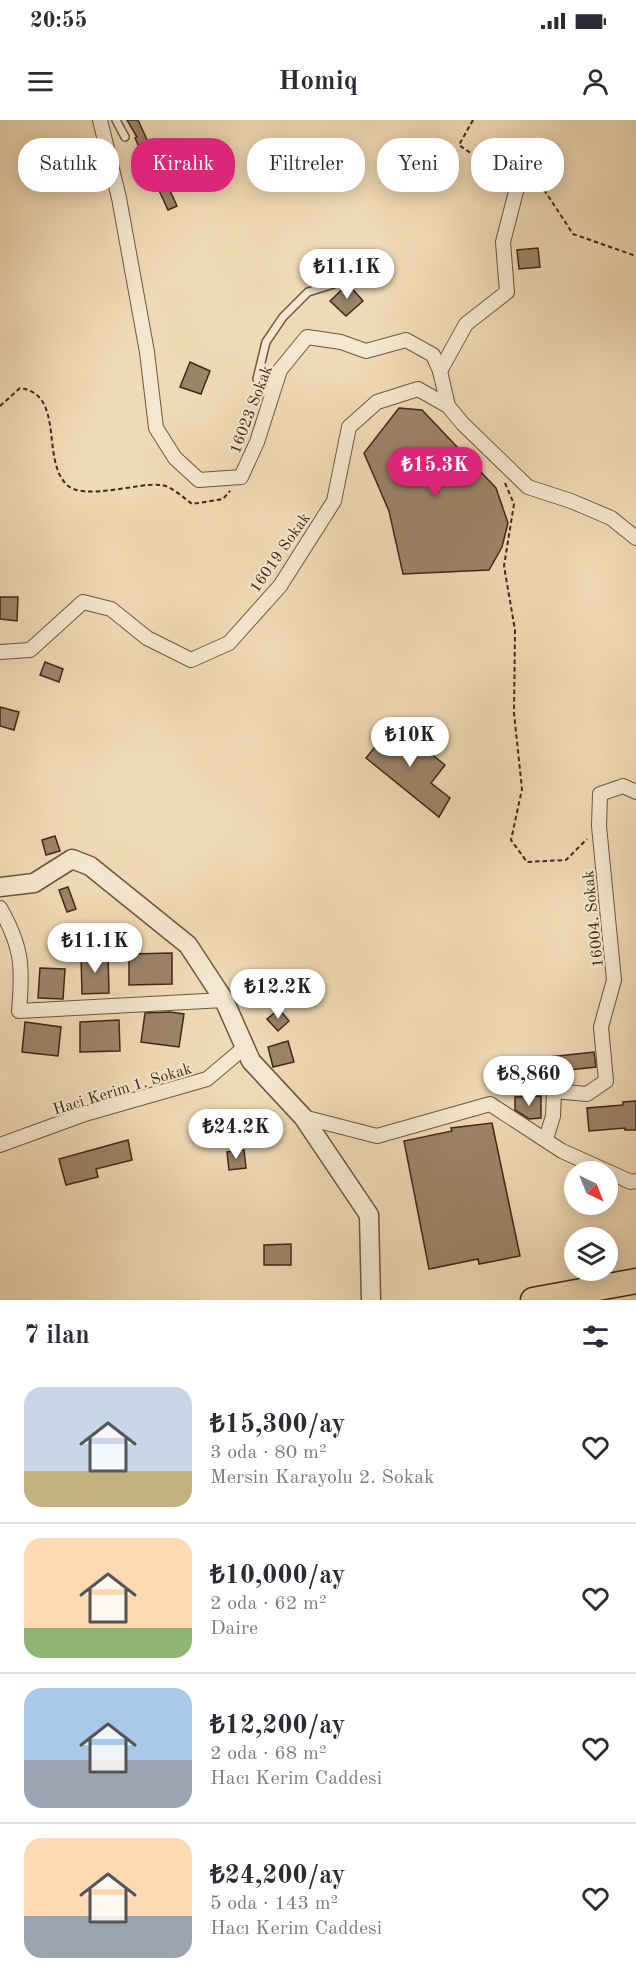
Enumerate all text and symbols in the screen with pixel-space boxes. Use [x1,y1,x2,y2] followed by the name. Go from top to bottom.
[30,10,87,32] text: 20:55
[24,65,57,98] icon: menu
[579,65,612,98] icon: person
[278,68,358,95] text: Homiq
[18,138,119,192] chip: Satılık
[131,138,235,192] chip: Kiralık
[247,138,365,192] chip: Filtreler
[377,138,459,192] chip: Yeni
[471,138,564,192] chip: Daire
[298,249,396,300] pin: ₺11.1K
[313,258,381,278] text: ₺11.1K
[228,363,276,456] street label: 16023 Sokak
[386,447,484,498] pin: ₺15.3K
[401,456,469,476] text: ₺15.3K
[247,510,314,596] street label: 16019 Sokak
[374,717,446,768] pin: ₺10K
[385,726,435,746] text: ₺10K
[581,869,607,968] street label: 16004. Sokak
[46,923,144,974] pin: ₺11.1K
[61,932,129,952] text: ₺11.1K
[229,969,327,1020] pin: ₺12.2K
[244,978,312,998] text: ₺12.2K
[480,1056,578,1107] pin: ₺8,860
[51,1061,194,1119] street label: Haci Kerim 1. Sokak
[497,1065,561,1085] text: ₺8,860
[187,1109,285,1160] pin: ₺24.2K
[202,1118,270,1138] text: ₺24.2K
[564,1161,618,1215] north arrow
[564,1161,618,1281] map controls
[564,1227,618,1281] button: layers
[579,1320,612,1353] icon: filters
[24,1323,90,1349] text: 7 ilan
[72,1411,144,1483] icon: home
[210,1412,345,1438] text: ₺15,300/ay
[579,1431,612,1464] icon: heart
[210,1443,327,1463] text: 3 oda · 80 m²
[210,1468,434,1488] text: Mersin Karayolu 2. Sokak
[72,1562,144,1634] icon: home
[210,1563,345,1589] text: ₺10,000/ay
[579,1582,612,1615] icon: heart
[210,1594,327,1614] text: 2 oda · 62 m²
[210,1619,258,1639] text: Daire
[72,1712,144,1784] icon: home
[210,1713,345,1739] text: ₺12,200/ay
[579,1732,612,1765] icon: heart
[210,1744,327,1764] text: 2 oda · 68 m²
[210,1769,382,1789] text: Hacı Kerim Caddesi
[72,1862,144,1934] icon: home
[210,1863,345,1889] text: ₺24,200/ay
[579,1882,612,1915] icon: heart
[210,1894,338,1914] text: 5 oda · 143 m²
[210,1919,382,1939] text: Hacı Kerim Caddesi

